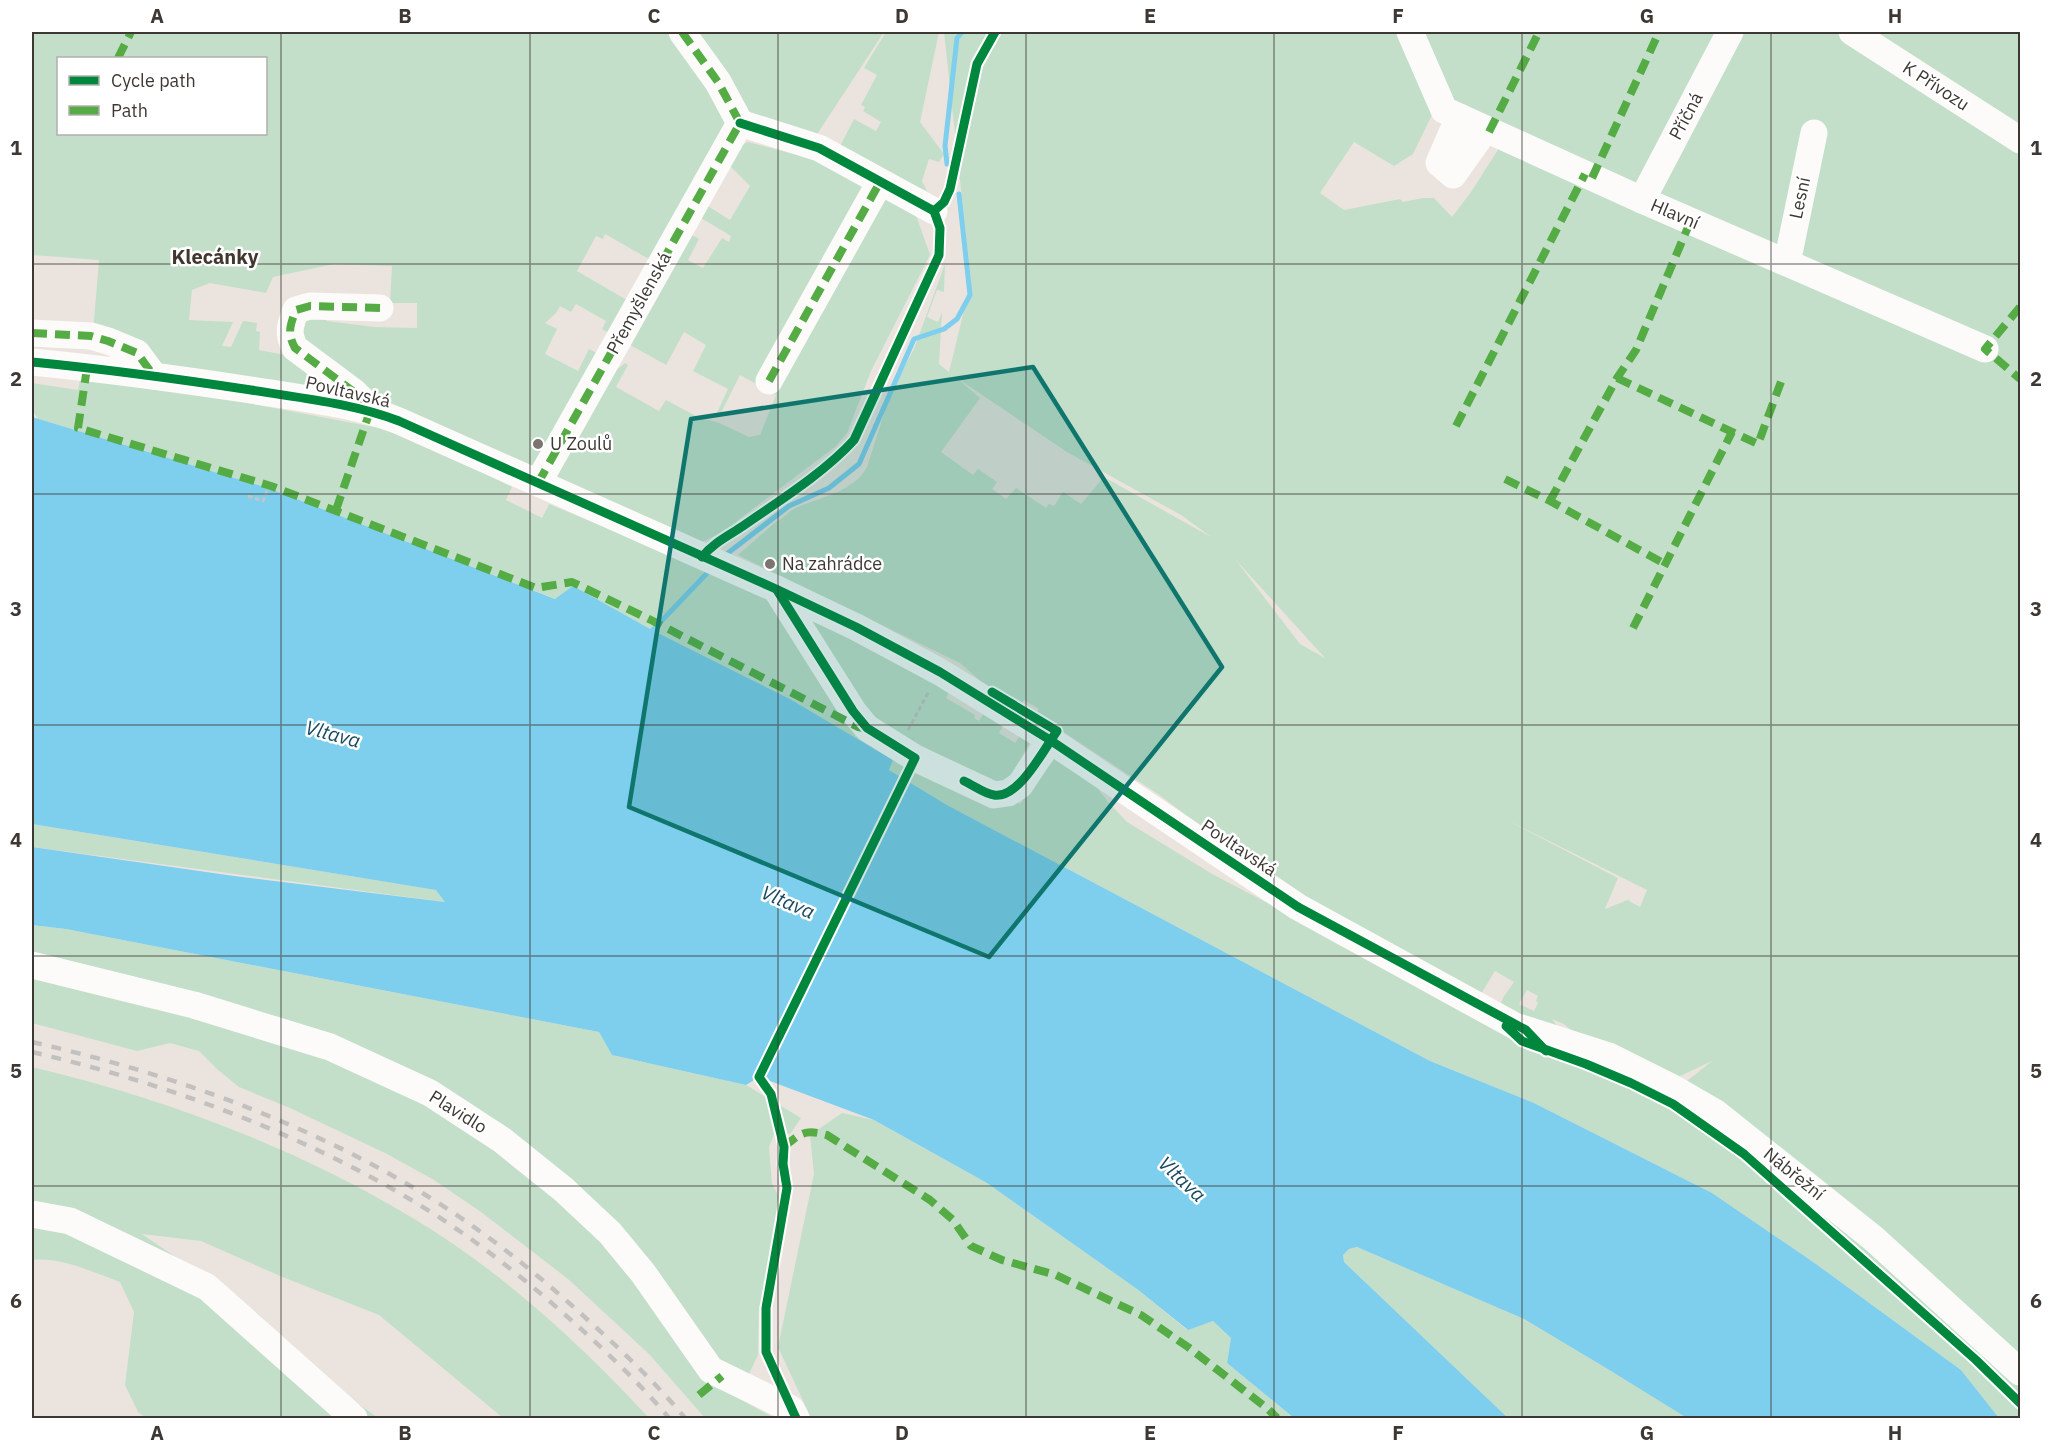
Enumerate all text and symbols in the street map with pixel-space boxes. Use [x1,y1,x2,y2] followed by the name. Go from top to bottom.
[150,2,164,29] text: A
[398,2,412,29] text: B
[647,2,661,29] text: C
[895,2,909,29] text: D
[1144,2,1156,29] text: E
[1392,2,1404,29] text: F
[1640,2,1654,29] text: G
[1888,2,1902,29] text: H
[1899,56,1974,116] street label: K Přívozu
[57,57,267,135] legend
[111,69,196,92] text: Cycle path
[1663,88,1708,144] street label: Příčná
[111,99,148,122] text: Path
[10,134,22,161] text: 1
[2030,134,2042,161] text: 1
[1784,174,1815,221] street label: Lesní
[1647,193,1703,234] street label: Hlavní
[172,243,259,270] district label: Klecánky
[601,247,676,358] street label: Přemyšlenská
[10,365,22,392] text: 2
[2030,365,2042,392] text: 2
[303,371,393,413] street label: Povltavská
[550,432,612,455] place label: U Zoulů
[531,437,545,451] marker: U Zoulů
[782,552,882,575] place label: Na zahrádce
[763,557,777,571] marker: Na zahrádce
[10,595,22,622] text: 3
[2030,595,2042,622] text: 3
[303,713,364,754] water label: Vltava
[1197,814,1282,882] street label: Povltavská
[10,826,22,853] text: 4
[2030,826,2042,853] text: 4
[757,878,819,925] water label: Vltava
[10,1057,22,1084] text: 5
[2030,1057,2042,1084] text: 5
[425,1085,492,1138] street label: Plavidlo
[1759,1142,1830,1206] street label: Nábřežní
[1153,1150,1212,1208] water label: Vltava
[10,1287,22,1314] text: 6
[2030,1287,2042,1314] text: 6
[150,1419,164,1446] text: A
[398,1419,412,1446] text: B
[647,1419,661,1446] text: C
[895,1419,909,1446] text: D
[1144,1419,1156,1446] text: E
[1392,1419,1404,1446] text: F
[1640,1419,1654,1446] text: G
[1888,1419,1902,1446] text: H

